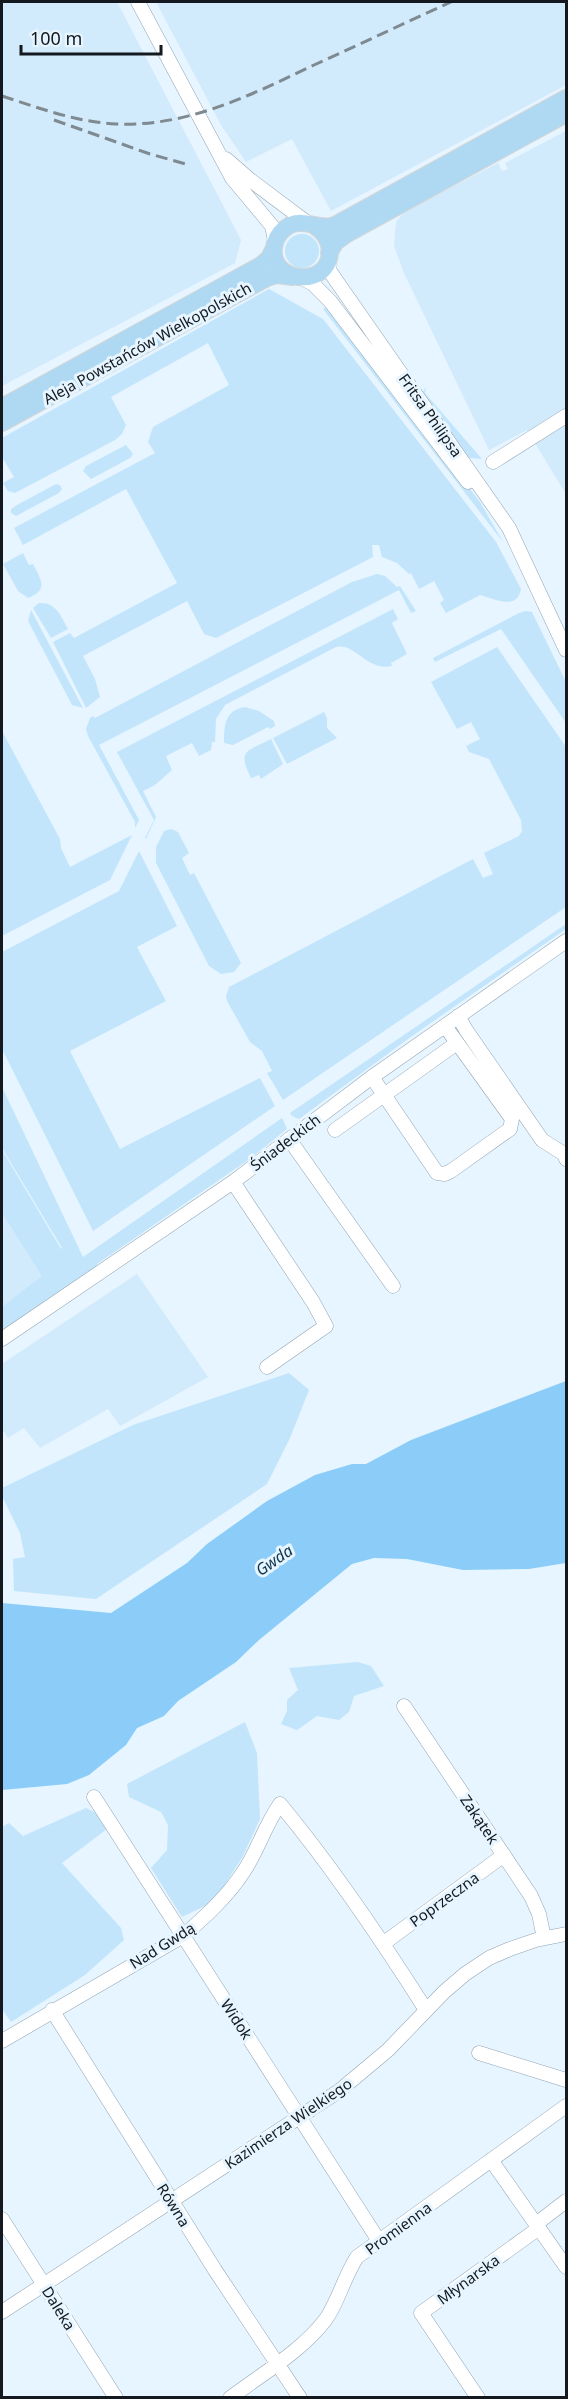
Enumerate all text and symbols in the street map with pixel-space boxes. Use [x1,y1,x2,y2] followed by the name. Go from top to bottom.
[21,18,160,56] scale bar
[30,26,82,50] text: 100 m
[40,277,254,409] street label: Aleja Powstańców Wielkopolskich
[395,369,467,461] street label: Fritsa Philipsa
[246,1109,324,1175] street label: Śniadeckich
[251,1539,297,1581] water label: Gwda
[456,1790,504,1848] street label: Zakątek
[405,1867,483,1931] street label: Poprzeczna
[126,1917,198,1973] street label: Nad Gwdą
[217,1995,257,2043] street label: Widok
[221,2073,355,2173] street label: Kazimierza Wielkiego
[153,2180,195,2230] street label: Równa
[361,2197,435,2259] street label: Promienna
[433,2250,503,2308] street label: Młynarska
[38,2282,80,2334] street label: Daleka

